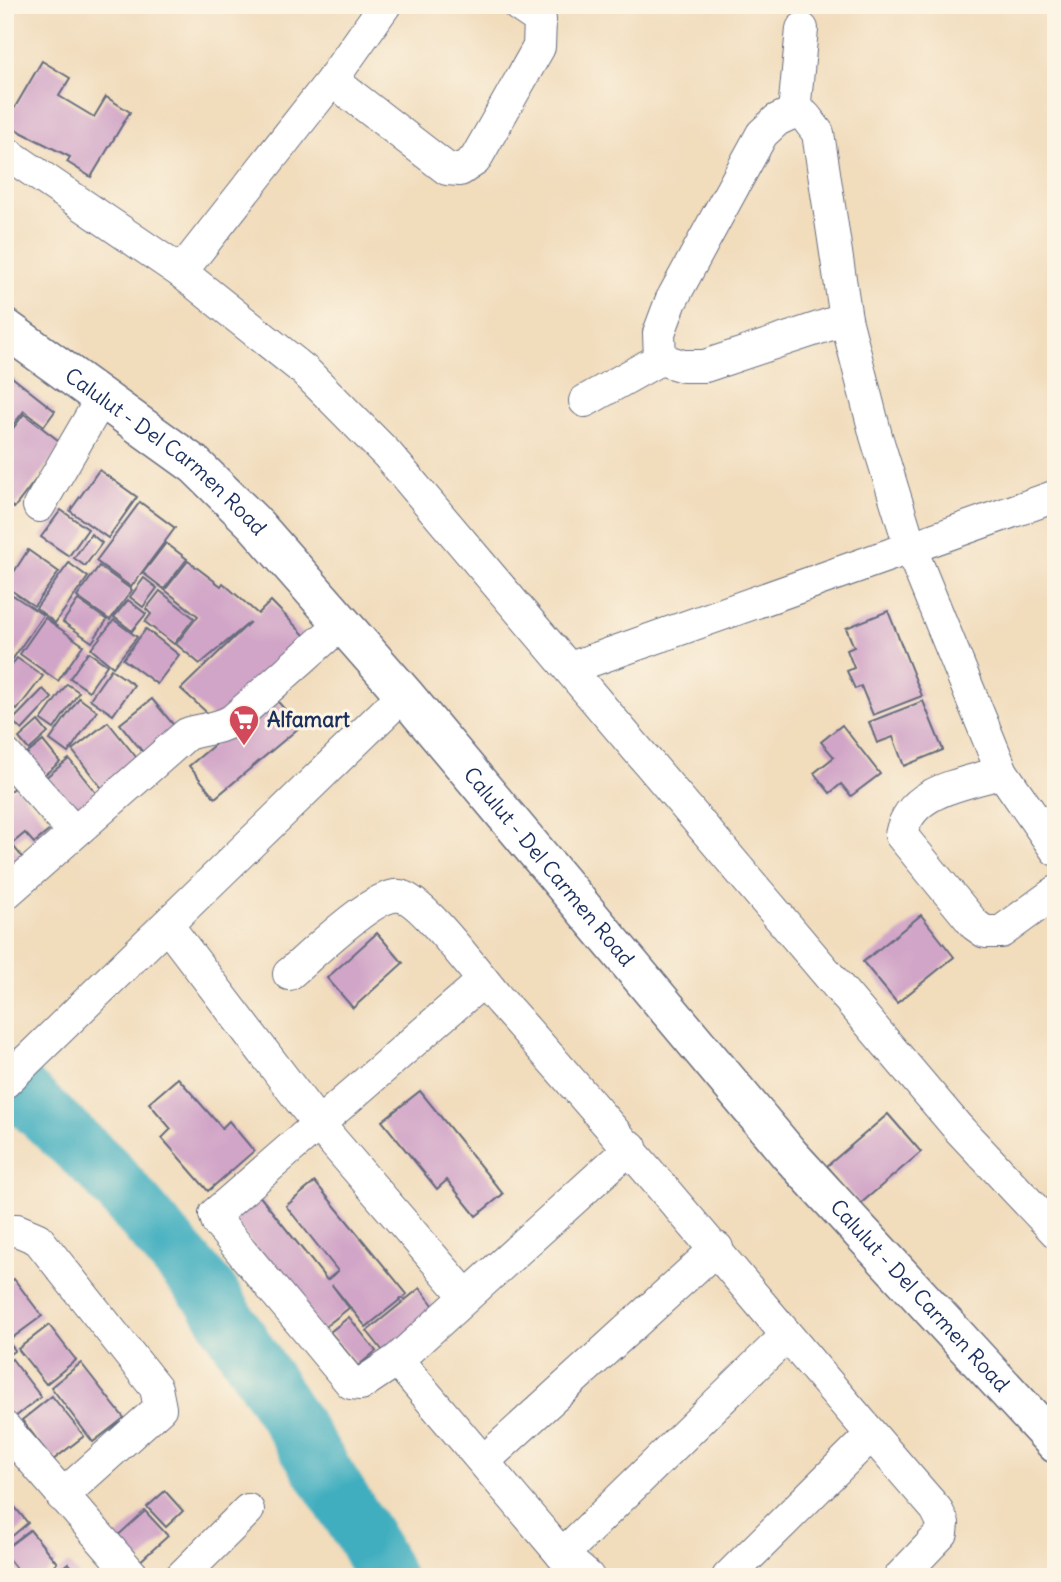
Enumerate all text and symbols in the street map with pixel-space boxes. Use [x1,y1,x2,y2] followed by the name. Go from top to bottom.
[60,362,272,541] street label: Calulut - Del Carmen Road
[227,703,261,747] supermarket icon: Alfamart
[267,706,351,733] place label: Alfamart
[458,761,640,972] street label: Calulut - Del Carmen Road
[825,1194,1015,1397] street label: Calulut - Del Carmen Road

